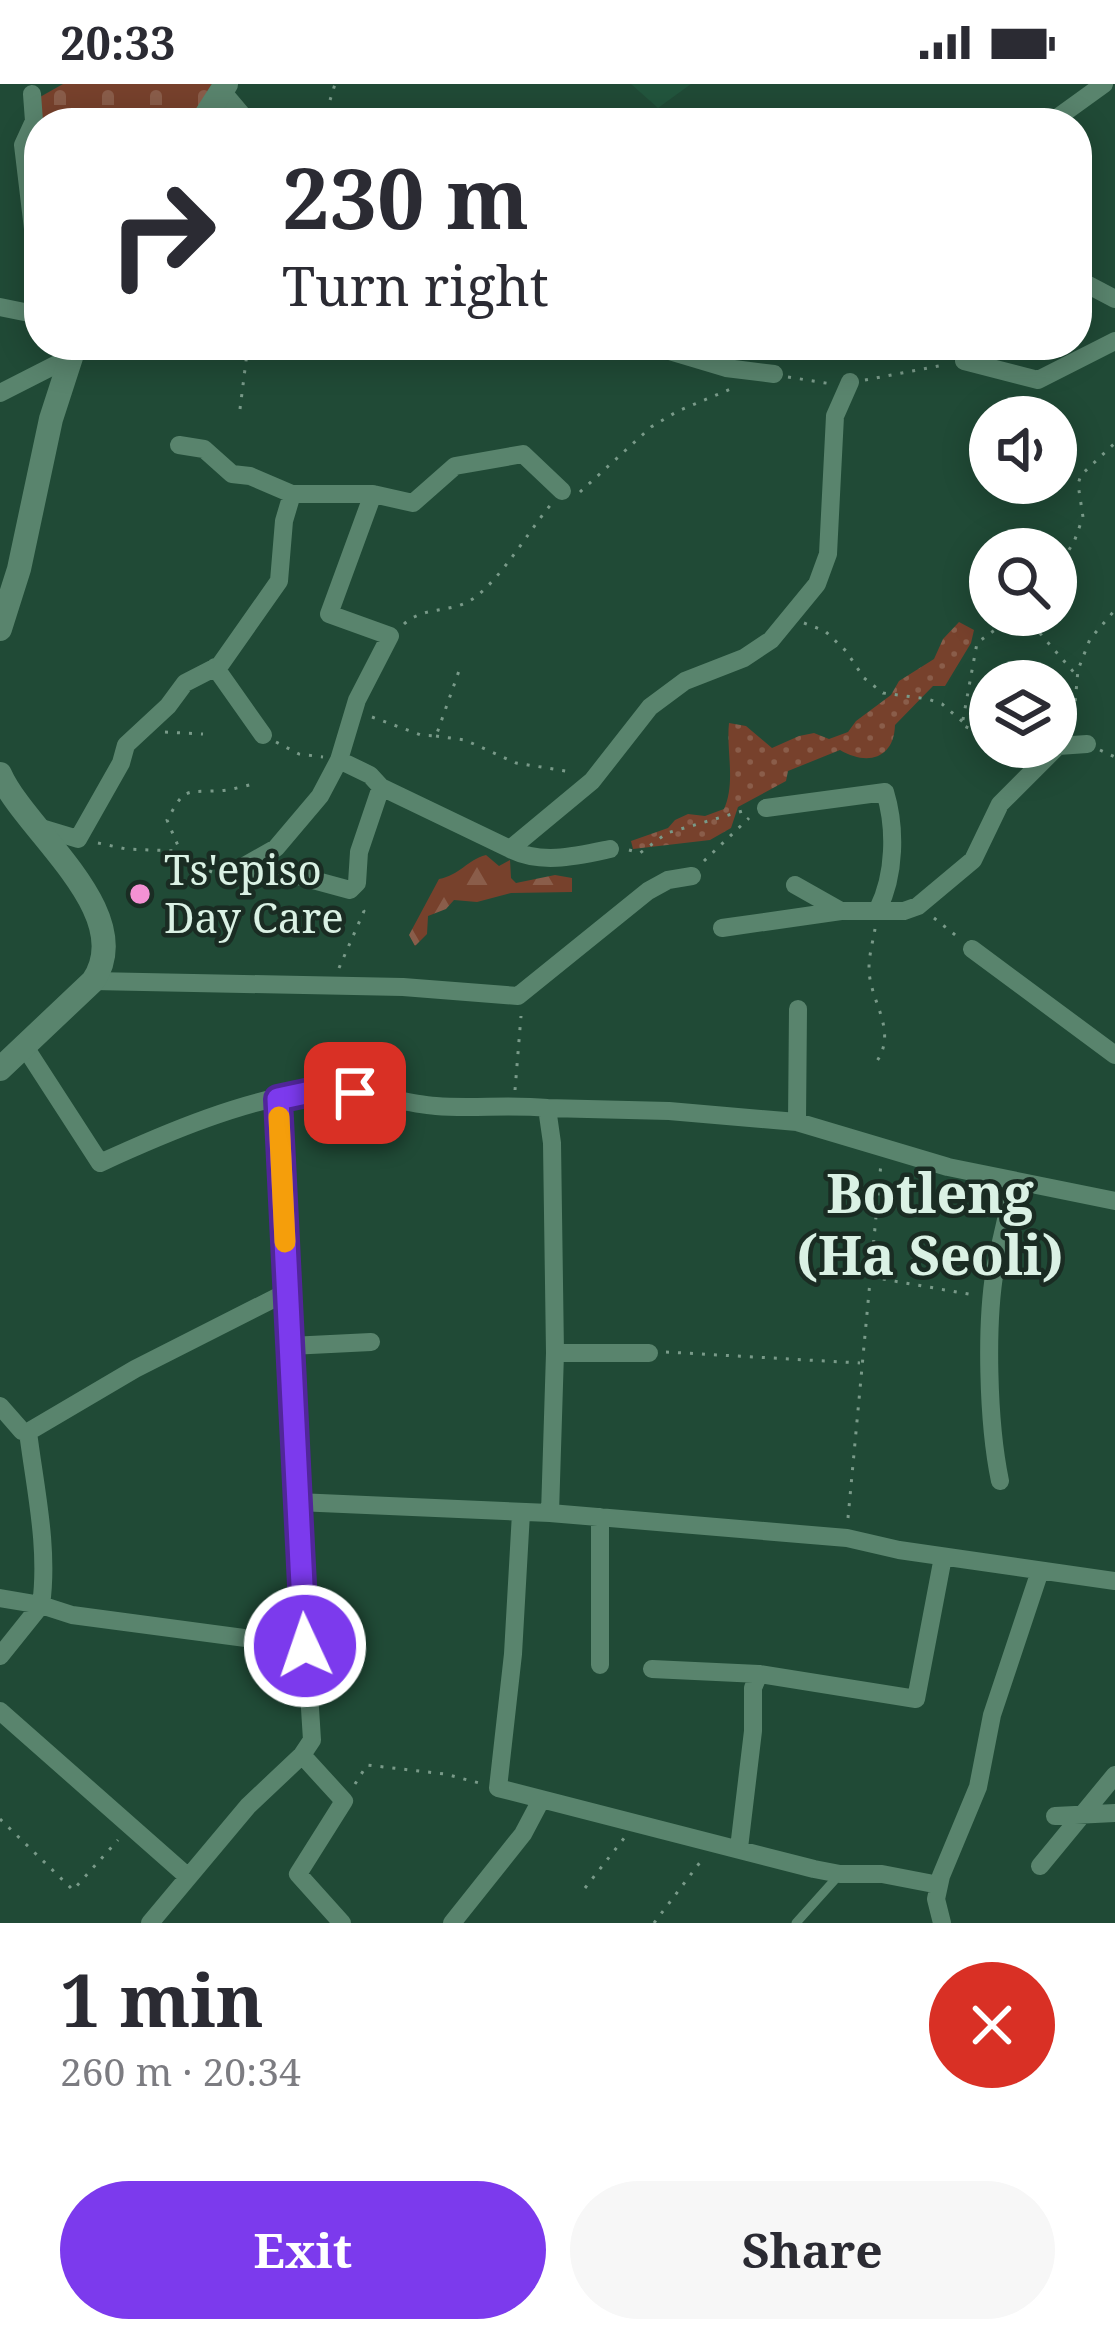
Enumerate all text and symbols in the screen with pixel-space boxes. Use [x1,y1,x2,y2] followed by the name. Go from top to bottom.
[60,12,175,73] text: 20:33
[282,139,529,254] text: 230 m
[84,156,240,312] icon: right
[282,248,549,322] text: Turn right
[969,396,1077,768] map controls
[969,396,1077,504] button: sound
[969,528,1077,636] button: search
[969,660,1077,768] button: layers
[164,840,344,945] place label: Ts'episo Day Care
[127,881,153,907] marker: Ts'episo Day Care
[304,1042,406,1144] pin
[322,1060,388,1126] icon: arrive
[796,1155,1064,1291] district label: Botleng (Ha Seoli)
[242,1583,368,1709] position arrow
[60,1950,264,2048] text: 1 min
[929,1962,1055,2088] button: close
[60,2044,301,2097] text: 260 m · 20:34
[60,2181,546,2319] button: Exit
[570,2181,1055,2319] button: Share

